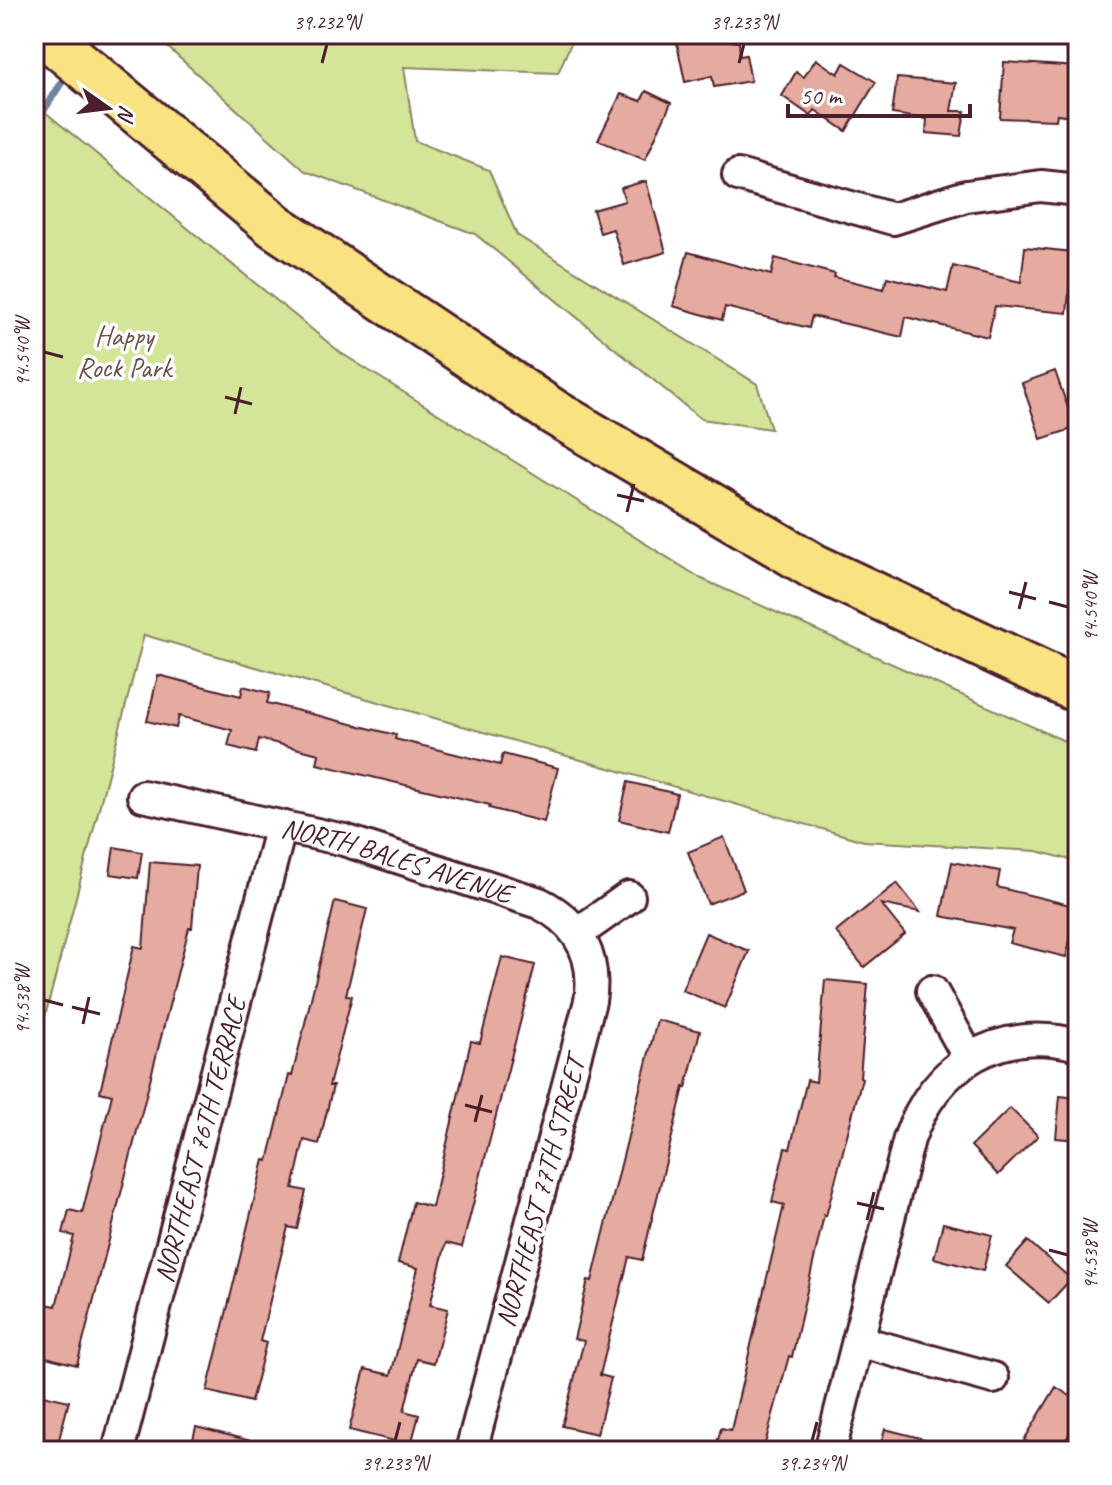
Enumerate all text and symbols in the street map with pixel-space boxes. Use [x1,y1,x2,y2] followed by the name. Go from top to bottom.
[294,10,363,35] text: 39.232°N
[711,10,780,35] text: 39.233°N
[68,68,148,148] north arrow
[788,68,970,118] scale bar
[800,81,843,111] text: 50 m
[110,103,142,126] text: N
[10,314,35,387] text: 94.540°W
[77,318,174,385] park label: Happy Rock Park
[1078,569,1103,642] text: 94.540°W
[278,809,520,912] street label: NORTH BALES AVENUE
[10,962,35,1035] text: 94.538°W
[145,989,254,1286] street label: NORTHEAST 76TH TERRACE
[487,1046,595,1331] street label: NORTHEAST 77TH STREET
[1078,1217,1103,1290] text: 94.538°W
[362,1451,431,1476] text: 39.233°N
[779,1451,848,1476] text: 39.234°N

